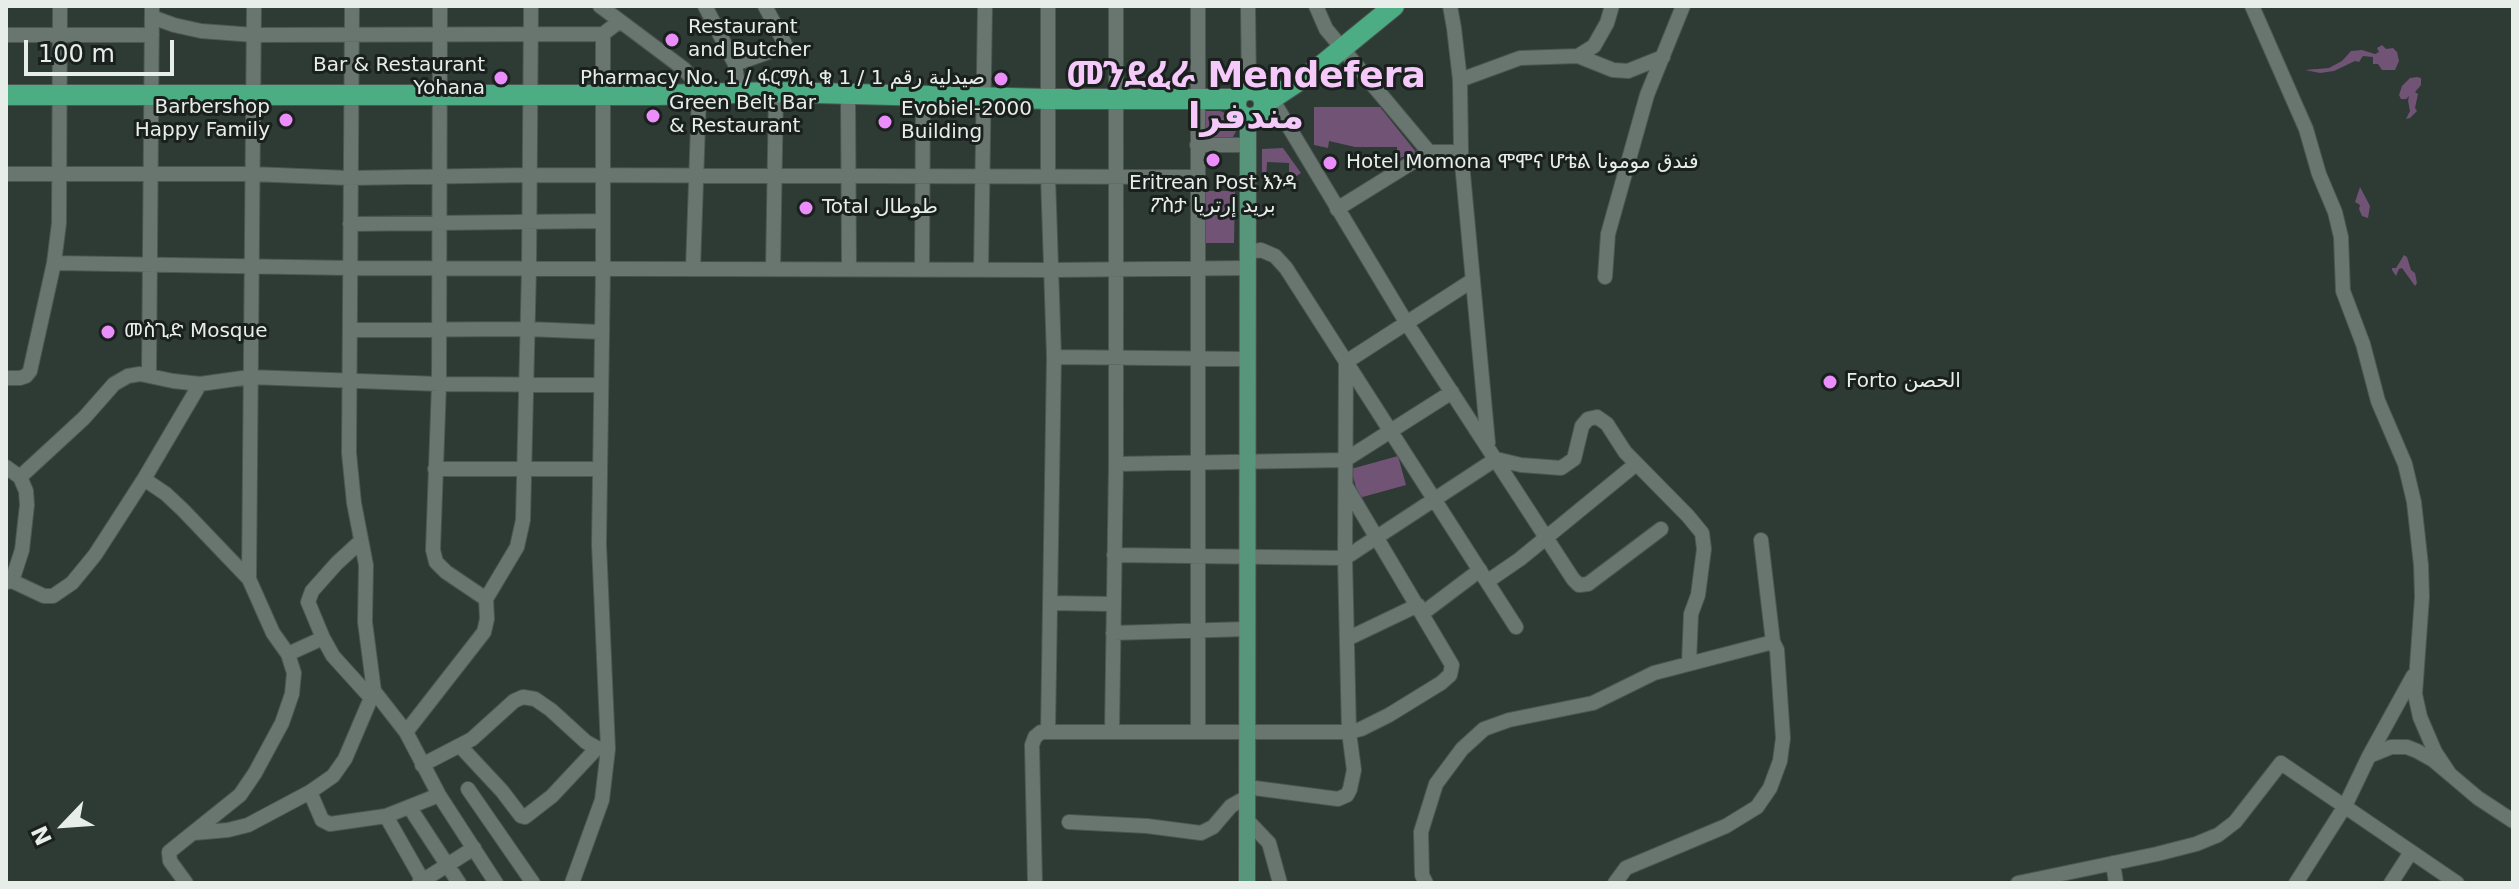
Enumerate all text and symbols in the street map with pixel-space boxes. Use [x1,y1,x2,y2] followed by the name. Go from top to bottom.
[688,16,810,63] place label: Restaurant and Butcher
[28,24,178,74] scale bar
[663,31,681,49] marker: Restaurant and Butcher
[38,40,115,68] text: 100 m
[313,54,485,101] place label: Bar & Restaurant Yohana
[1066,56,1426,141] district label: መንደፈራ Mendefera مندفرا
[580,67,985,91] place label: Pharmacy No. 1 / ፋርማሲ ቁ 1 / صيدلية رقم 1
[492,69,510,87] marker: Bar & Restaurant Yohana
[992,70,1010,88] marker: Pharmacy No. 1 / ፋርማሲ ቁ 1 / صيدلية رقم 1
[669,92,816,139] place label: Green Belt Bar & Restaurant
[135,96,270,143] place label: Barbershop Happy Family
[901,98,1032,145] place label: Evobiel-2000 Building
[644,107,662,125] marker: Green Belt Bar & Restaurant
[277,111,295,129] marker: Barbershop Happy Family
[876,113,894,131] marker: Evobiel-2000 Building
[1204,151,1222,169] marker: Eritrean Post እንዳ ፖስታ بريد إرتريا
[1346,151,1699,175] place label: Hotel Momona ሞሞና ሆቴል فندق مومونا
[1321,154,1339,172] marker: Hotel Momona ሞሞና ሆቴል فندق مومونا
[1129,172,1297,219] place label: Eritrean Post እንዳ ፖስታ بريد إرتريا
[822,196,938,220] place label: Total طوطال
[797,199,815,217] marker: Total طوطال
[124,320,268,344] place label: መስጊድ Mosque
[99,323,117,341] marker: መስጊድ Mosque
[1846,370,1961,394] place label: Forto الحصن
[1821,373,1839,391] marker: Forto الحصن
[24,785,104,865] north arrow
[27,822,57,849] text: N

